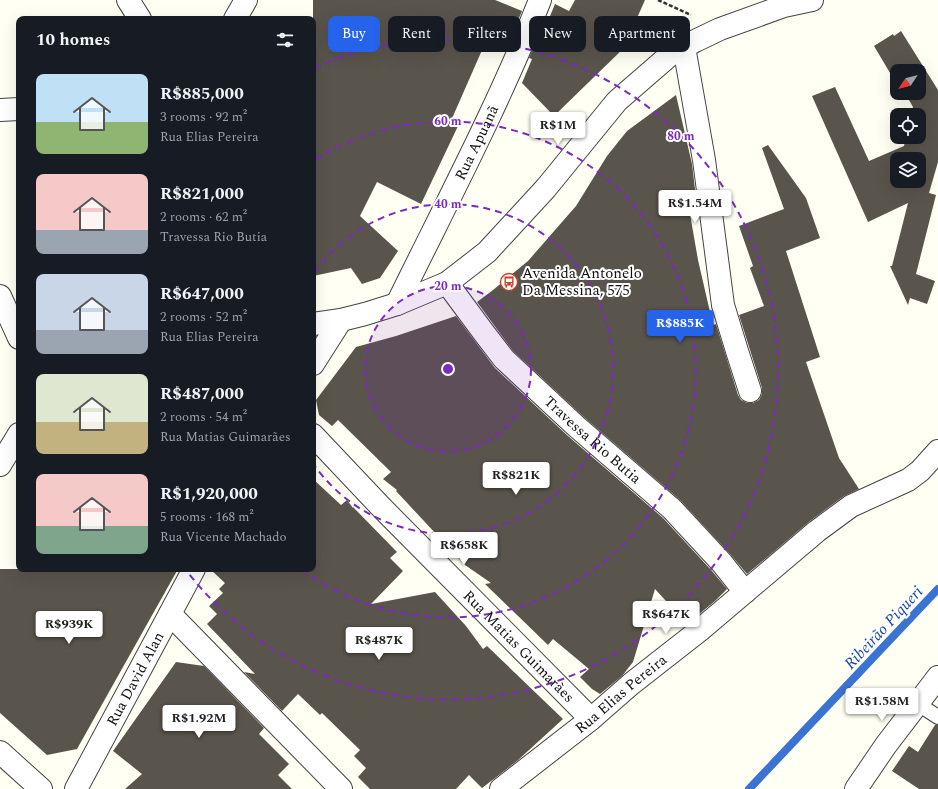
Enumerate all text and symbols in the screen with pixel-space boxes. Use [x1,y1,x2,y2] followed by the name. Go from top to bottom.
[328,16,380,52] chip: Buy
[388,16,445,52] chip: Rent
[453,16,521,52] chip: Filters
[529,16,586,52] chip: New
[594,16,690,52] chip: Apartment
[36,27,110,53] text: 10 homes
[274,29,296,51] icon: filters
[890,64,926,100] north arrow
[890,64,926,188] map controls
[160,81,244,107] text: R$885,000
[68,90,116,138] icon: home
[449,101,505,184] street label: Rua Apuanã
[160,107,247,127] text: 3 rooms · 92 m²
[890,108,926,144] button: locate
[434,112,462,131] text: 60 m
[534,112,582,146] pin: R$1M
[540,115,576,135] text: R$1M
[160,127,259,147] text: Rua Elias Pereira
[667,127,695,146] text: 80 m
[890,152,926,188] button: layers
[160,181,244,207] text: R$821,000
[68,190,116,238] icon: home
[658,190,732,224] pin: R$1.54M
[667,193,723,213] text: R$1.54M
[434,195,462,214] text: 40 m
[160,207,247,227] text: 2 rooms · 62 m²
[160,227,267,247] text: Travessa Rio Butia
[522,262,642,302] place label: Avenida Antonelo Da Messina, 575
[499,272,519,292] bus stop icon: Avenida Antonelo Da Messina, 575
[434,277,462,296] text: 20 m
[160,281,244,307] text: R$647,000
[68,290,116,338] icon: home
[160,307,247,327] text: 2 rooms · 52 m²
[647,310,713,344] pin: R$885K
[656,313,704,333] text: R$885K
[160,327,259,347] text: Rua Elias Pereira
[441,362,455,376] centre of rings
[160,381,244,407] text: R$487,000
[68,390,116,438] icon: home
[538,391,647,490] street label: Travessa Rio Butia
[160,407,247,427] text: 2 rooms · 54 m²
[160,427,291,447] text: Rua Matias Guimarães
[483,462,549,496] pin: R$821K
[492,465,540,485] text: R$821K
[160,481,258,507] text: R$1,920,000
[68,490,116,538] icon: home
[160,507,254,527] text: 5 rooms · 168 m²
[160,527,287,547] text: Rua Vicente Machado
[431,532,497,566] pin: R$658K
[440,535,488,555] text: R$658K
[839,580,929,675] water label: Ribeirão Piqueri
[457,585,580,708] street label: Rua Matias Guimarães
[633,601,699,635] pin: R$647K
[642,604,690,624] text: R$647K
[36,611,102,645] pin: R$939K
[45,614,93,634] text: R$939K
[346,627,412,661] pin: R$487K
[101,628,170,730] street label: Rua David Alan
[355,630,403,650] text: R$487K
[570,649,673,740] street label: Rua Elias Pereira
[845,688,919,722] pin: R$1.58M
[854,691,910,711] text: R$1.58M
[162,705,236,739] pin: R$1.92M
[171,708,227,728] text: R$1.92M

